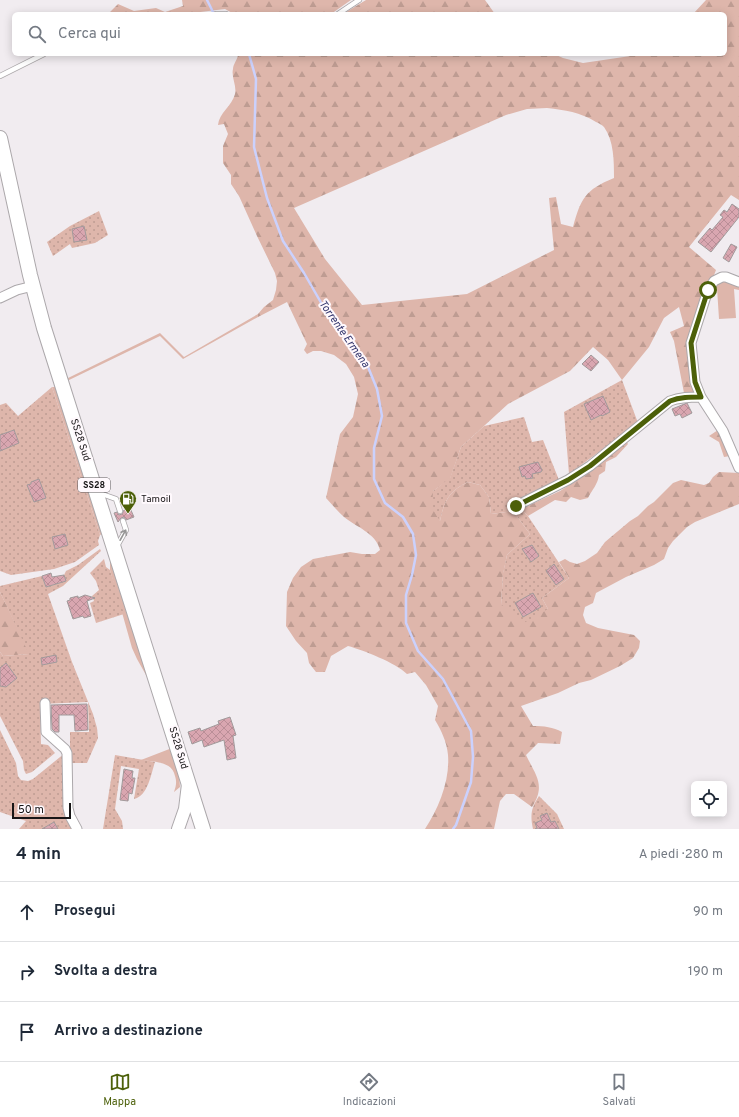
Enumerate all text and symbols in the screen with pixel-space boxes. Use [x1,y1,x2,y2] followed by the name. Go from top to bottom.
[12,12,727,56] search box
[26,23,48,45] icon: search
[58,25,121,44] text: Cerca qui
[699,281,717,299] route start
[316,298,373,371] water label: Torrente Ermena
[67,417,93,463] street label: SS28 Sud
[78,478,110,492] road number: SS28
[118,489,138,514] fuel station icon: Tamoil
[141,493,171,506] place label: Tamoil
[507,497,525,515] route end
[120,530,127,542] one-way arrow
[165,725,191,771] street label: SS28 Sud
[691,781,727,817] map controls
[691,781,727,817] button: locate
[12,801,71,820] scale bar
[18,803,44,817] text: 50 m
[16,844,61,866] text: 4 min
[639,847,723,863] text: A piedi · 280 m
[16,901,38,923] icon: ahead
[54,902,115,921] text: Prosegui
[693,904,723,920] text: 90 m
[16,961,38,983] icon: right
[54,962,157,981] text: Svolta a destra
[688,964,723,980] text: 190 m
[16,1021,38,1043] icon: arrive
[54,1022,203,1041] text: Arrivo a destinazione
[103,1071,136,1109] tab: Mappa
[343,1071,396,1109] tab: Indicazioni
[603,1071,636,1109] tab: Salvati

